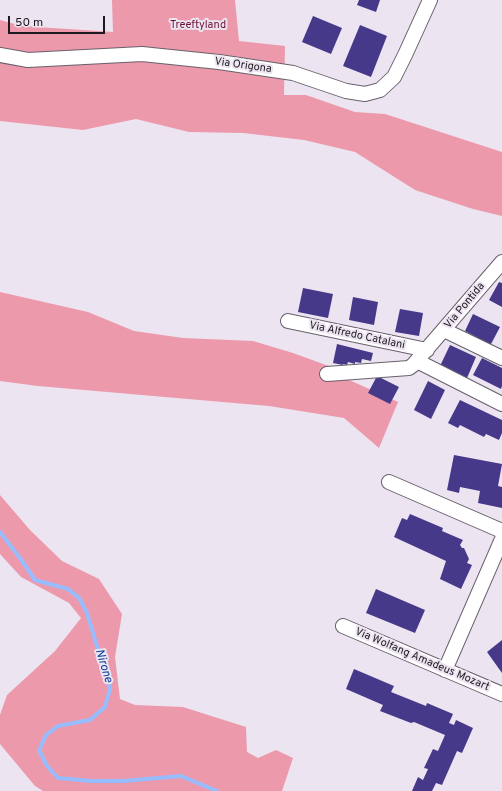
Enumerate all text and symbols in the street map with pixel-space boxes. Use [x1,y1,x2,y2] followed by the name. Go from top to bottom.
[10,8,107,34] scale bar
[15,15,43,31] text: 50 m
[170,19,226,33] park label: Treeftyland
[214,55,272,77] street label: Via Origona
[442,280,488,332] street label: Via Pontida
[308,319,406,353] street label: Via Alfredo Catalani
[353,626,491,694] street label: Via Wolfang Amadeus Mozart
[91,647,115,685] water label: Nirone

